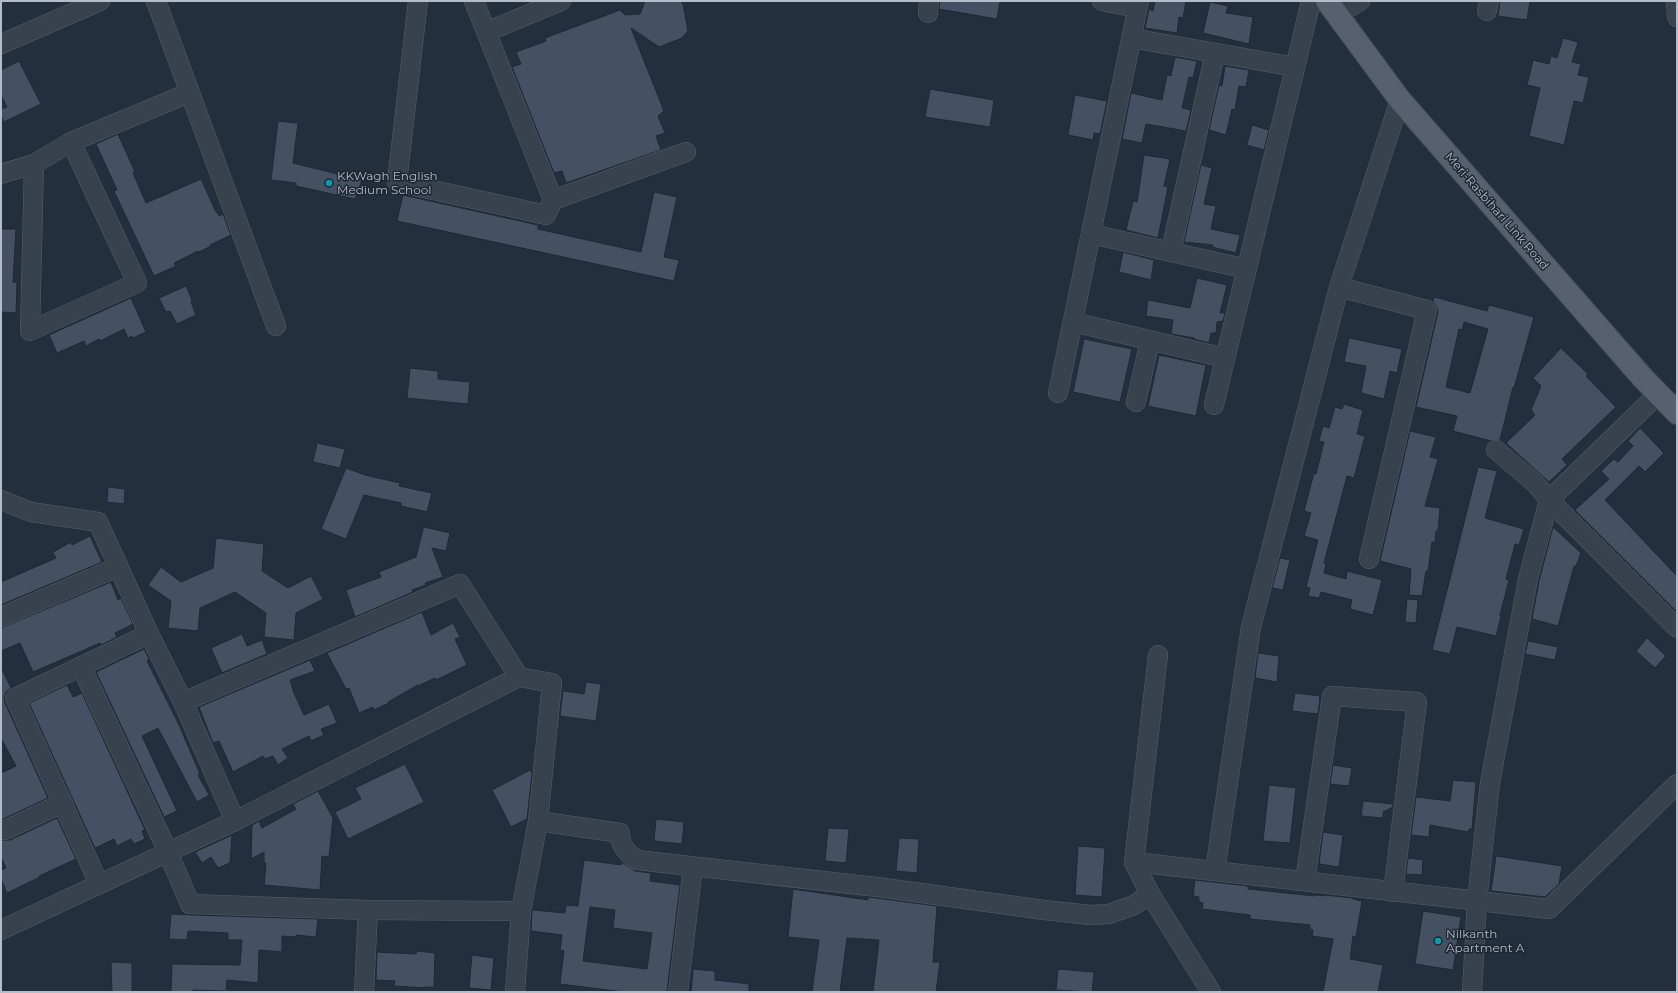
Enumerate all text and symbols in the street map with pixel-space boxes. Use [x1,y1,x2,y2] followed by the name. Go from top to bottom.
[1442,149,1552,272] street label: Meri-Rasbihari Link Road
[337,168,438,197] place label: KKWagh English Medium School
[324,178,334,188] marker: KKWagh English Medium School
[1446,926,1525,955] place label: Nilkanth Apartment A
[1433,936,1443,946] marker: Nilkanth Apartment A

